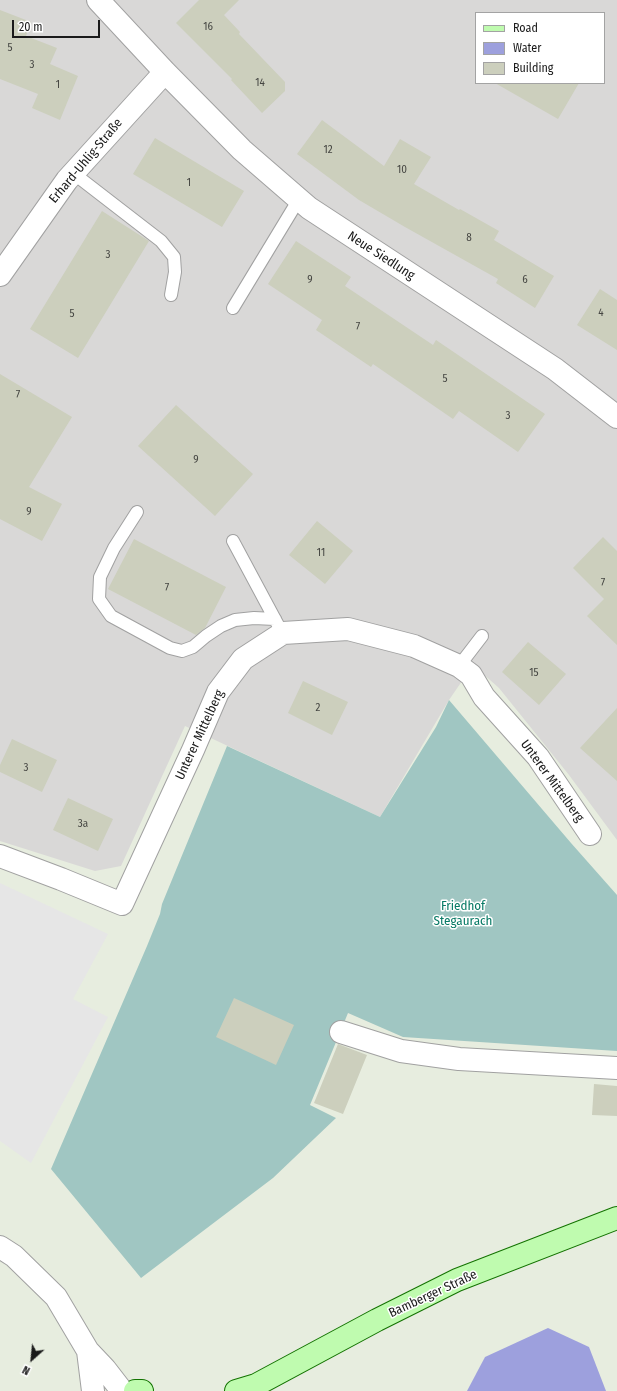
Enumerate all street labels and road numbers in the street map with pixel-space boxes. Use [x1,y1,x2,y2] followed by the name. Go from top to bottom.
[46,115,126,207] street label: Erhard-Uhlig-Straße
[345,229,417,283] street label: Neue Siedlung
[172,687,228,783] street label: Unterer Mittelberg
[517,737,587,825] street label: Unterer Mittelberg
[386,1267,480,1321] street label: Bamberger Straße

